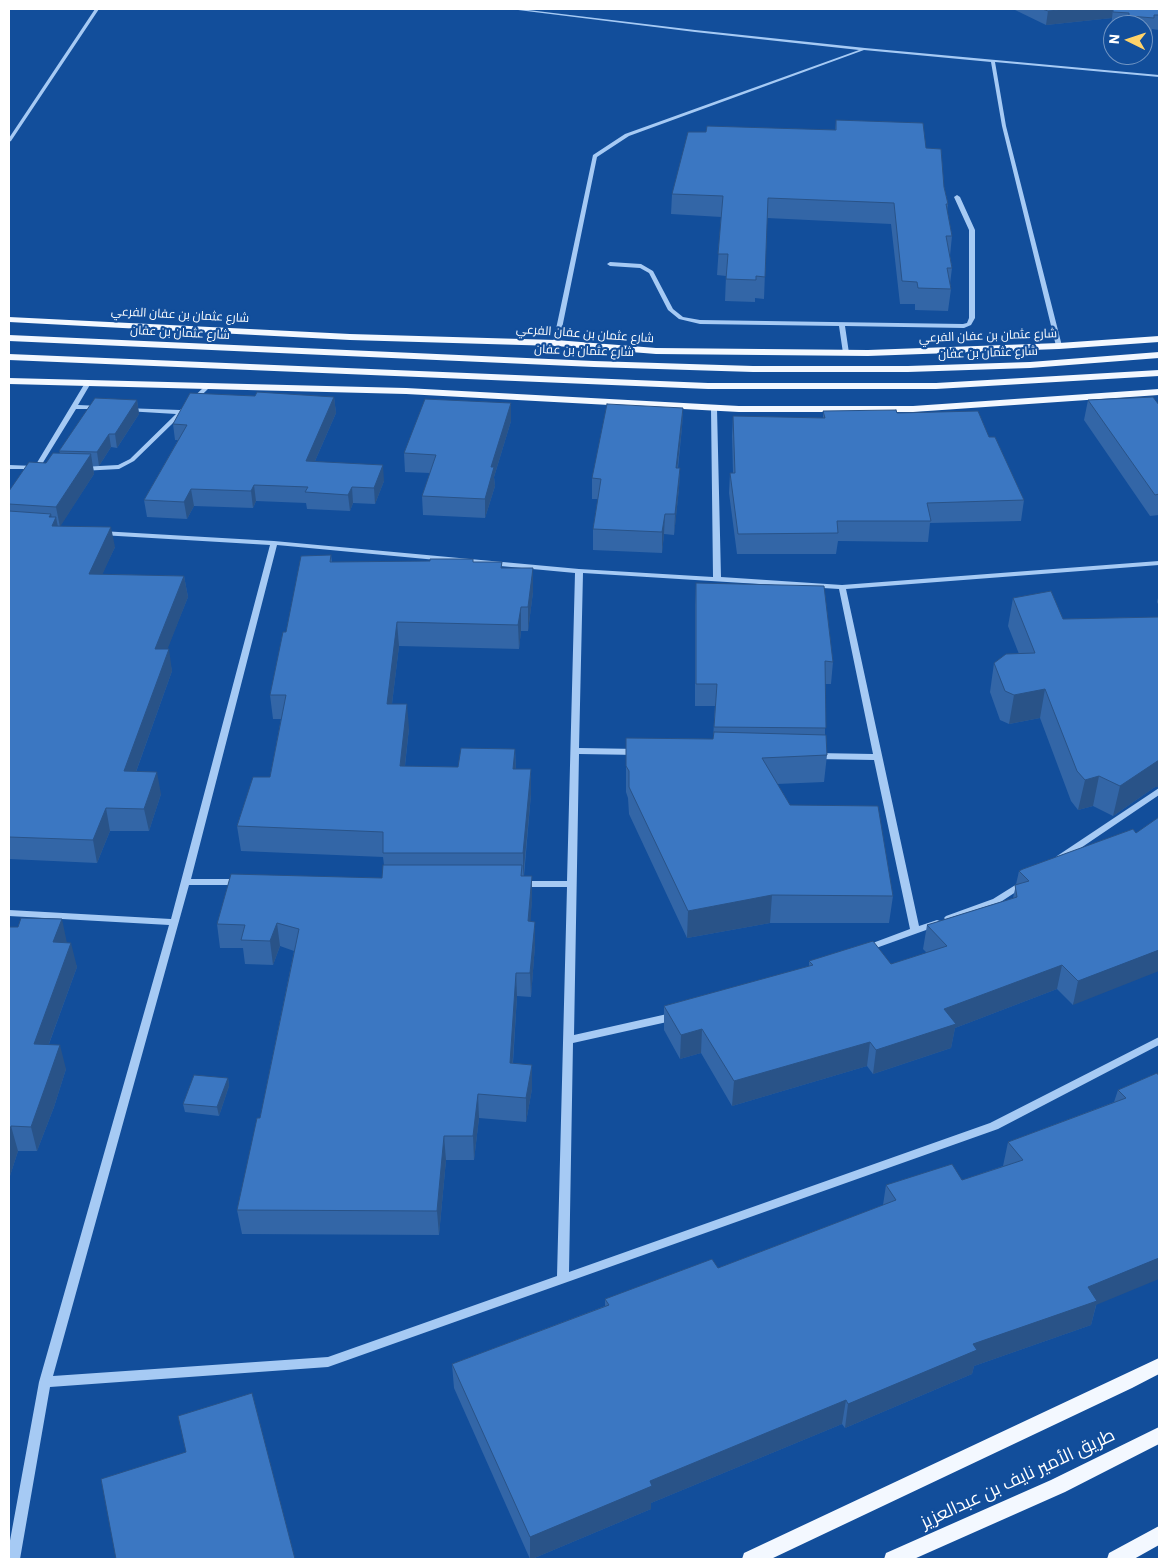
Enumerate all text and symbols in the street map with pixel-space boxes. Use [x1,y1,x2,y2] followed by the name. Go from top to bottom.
[1103,15,1153,65] north arrow
[1105,33,1123,45] text: N
[111,304,249,326] street label: شارع عثمان بن عفان الفرعي
[516,322,654,346] street label: شارع عثمان بن عفان الفرعي
[130,323,230,343] street label: شارع عثمان بن عفان
[919,326,1057,346] street label: شارع عثمان بن عفان الفرعي
[534,342,634,360] street label: شارع عثمان بن عفان
[938,344,1038,362] street label: شارع عثمان بن عفان
[917,1424,1119,1534] street label: طريق الأمير نايف بن عبدالعزيز

